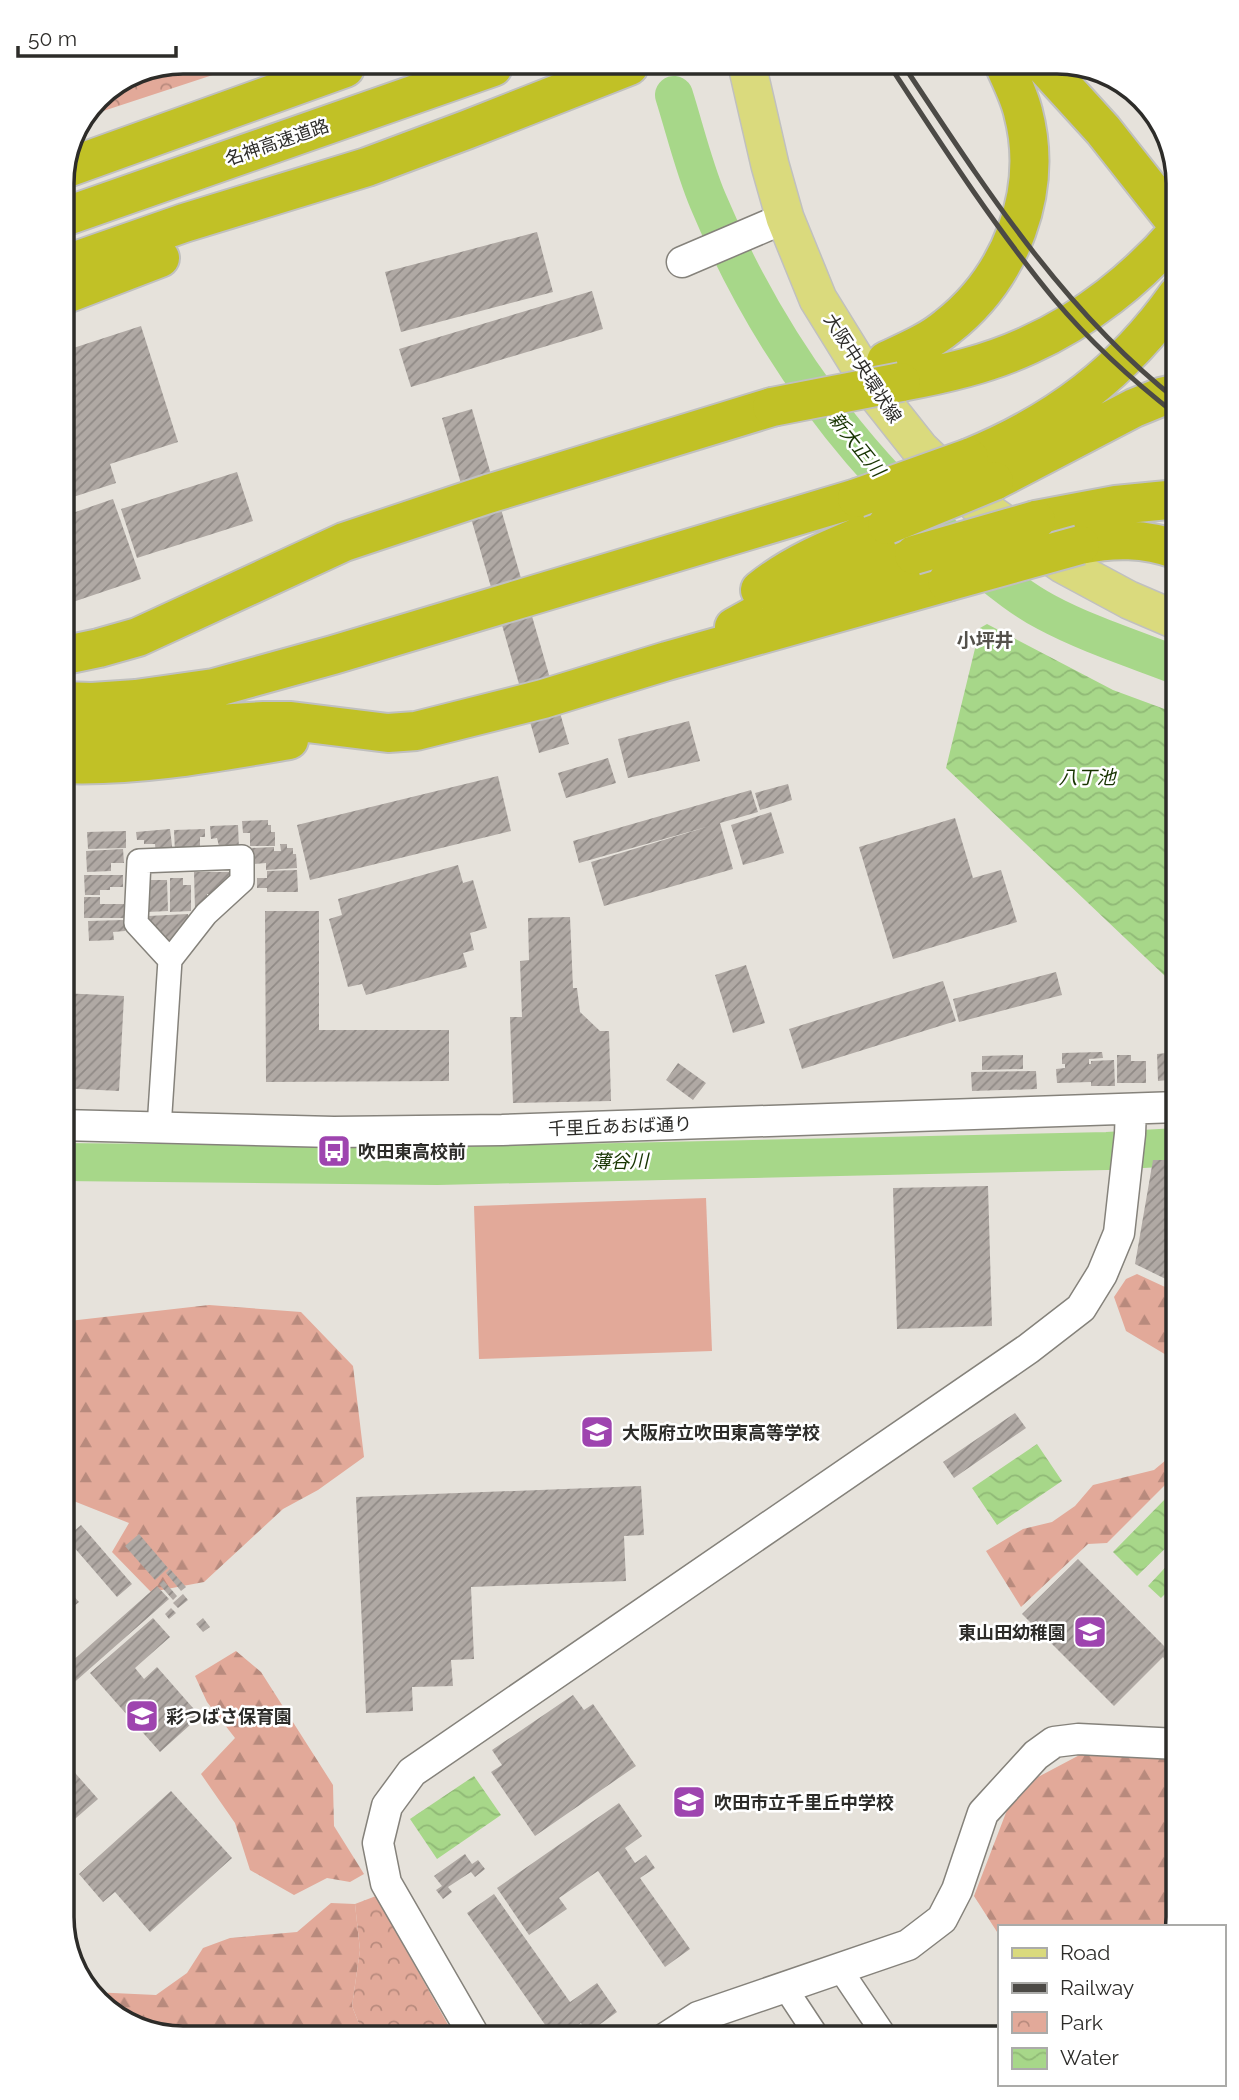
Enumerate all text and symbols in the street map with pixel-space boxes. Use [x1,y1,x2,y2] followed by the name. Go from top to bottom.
[18,14,175,58] scale bar
[28,26,77,51] text: 50 m
[223,114,331,170] street label: 名神高速道路
[820,309,906,427] street label: 大阪中央環状線
[825,408,891,482] water label: 新大正川
[956,629,1014,651] district label: 小坪井
[1058,766,1117,788] water label: 八丁池
[548,1113,692,1139] street label: 千里丘あおば通り
[315,1132,353,1170] bus stop icon: 吹田東高校前
[358,1141,466,1162] place label: 吹田東高校前
[591,1149,651,1172] water label: 薄谷川
[578,1413,616,1451] school or university icon: 大阪府立吹田東高等学校
[622,1422,820,1443] place label: 大阪府立吹田東高等学校
[1071,1613,1109,1651] school or university icon: 東山田幼稚園
[958,1622,1066,1643] place label: 東山田幼稚園
[123,1697,161,1735] school or university icon: 彩つばさ保育園
[166,1706,292,1727] place label: 彩つばさ保育園
[670,1783,708,1821] school or university icon: 吹田市立千里丘中学校
[714,1792,894,1813] place label: 吹田市立千里丘中学校
[998,1925,1225,2086] legend
[1060,1940,1110,1965] text: Road
[1060,1975,1134,2000] text: Railway
[1060,2010,1103,2035] text: Park
[1060,2045,1119,2070] text: Water

